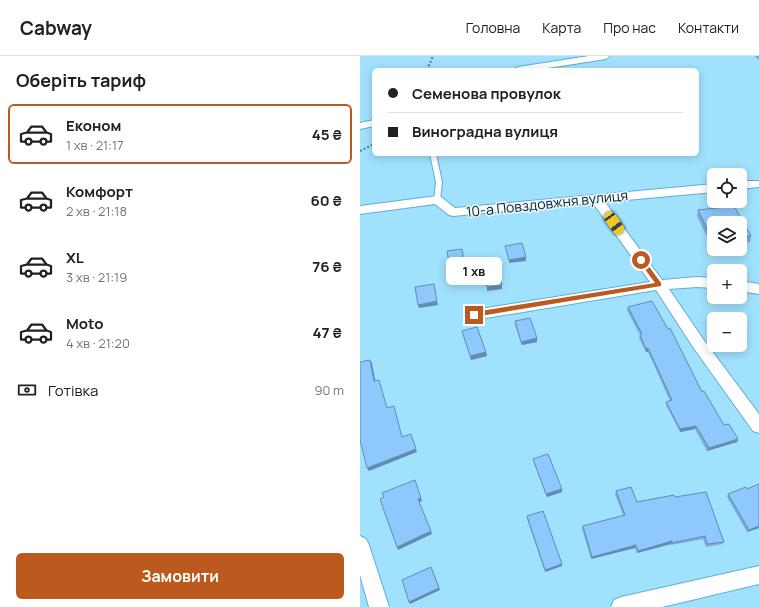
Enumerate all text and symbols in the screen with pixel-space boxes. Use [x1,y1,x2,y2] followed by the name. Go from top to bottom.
[20,15,92,41] text: Cabway
[466,18,520,37] text: Головна
[542,18,581,37] text: Карта
[603,18,656,37] text: Про нас
[678,18,739,37] text: Контакти
[16,68,146,92] text: Оберіть тариф
[412,83,561,104] text: Семенова провулок
[66,115,121,136] text: Економ
[18,116,54,152] icon: car
[412,121,558,142] text: Виноградна вулиця
[312,124,342,145] text: 45 ₴
[66,136,124,154] text: 1 хв · 21:17
[707,168,747,352] map controls
[707,168,747,208] button: locate
[66,181,133,202] text: Комфорт
[18,182,54,218] icon: car
[465,185,629,221] street label: 10-а Повздовжня вулиця
[310,190,342,211] text: 60 ₴
[66,202,127,220] text: 2 хв · 21:18
[602,210,626,236] car
[707,216,747,256] button: layers
[66,247,84,268] text: XL
[18,248,54,284] icon: car
[632,251,650,269] route start
[312,256,342,277] text: 76 ₴
[446,257,502,285] callout: 1 хв
[463,262,485,280] text: 1 хв
[707,264,747,304] button: +
[66,268,127,286] text: 3 хв · 21:19
[465,306,483,324] route end
[707,312,747,352] button: −
[66,313,103,334] text: Moto
[18,314,54,350] icon: car
[312,322,342,343] text: 47 ₴
[66,334,130,352] text: 4 хв · 21:20
[16,379,38,401] icon: cash
[48,380,98,401] text: Готівка
[314,381,344,399] text: 90 m
[16,553,344,599] button: Замовити

